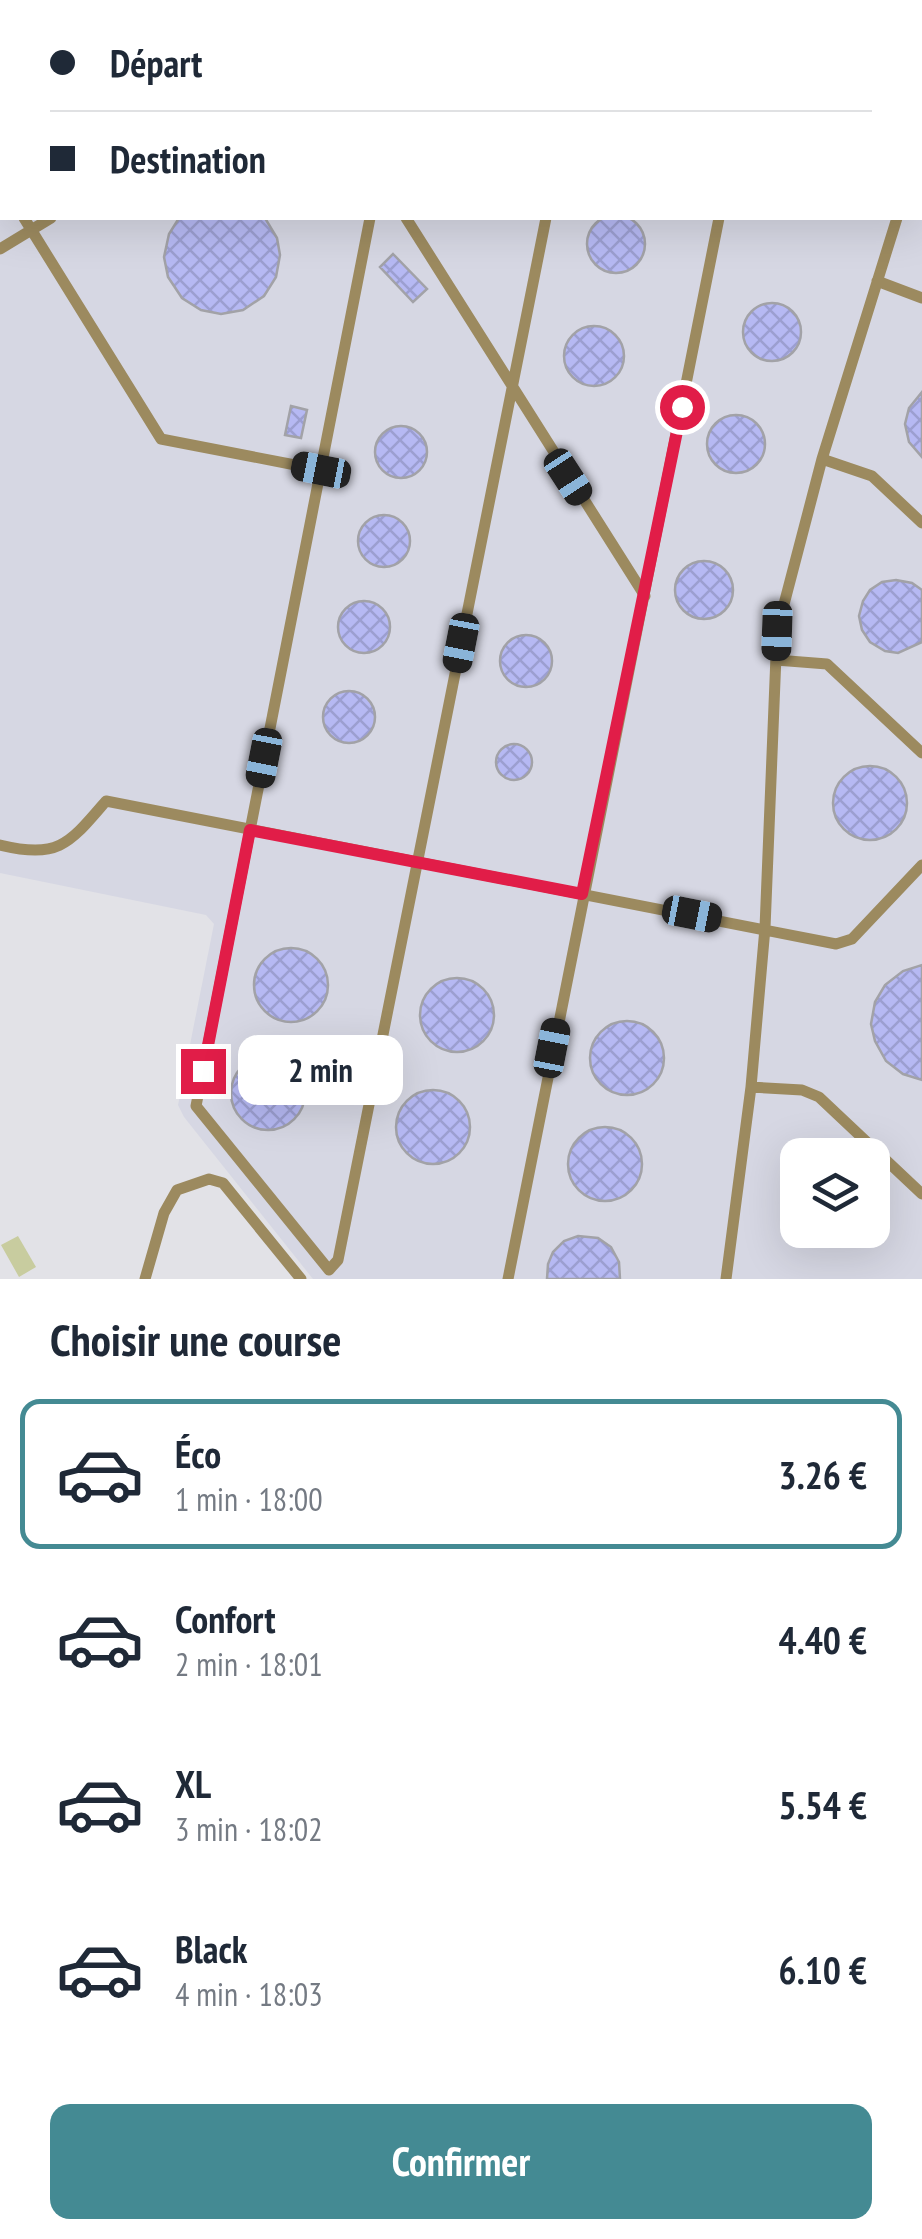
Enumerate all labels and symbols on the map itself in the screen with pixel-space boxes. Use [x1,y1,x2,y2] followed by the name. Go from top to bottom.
[660,385,705,430] route start
[539,444,597,510] car
[289,450,353,490] car
[761,600,793,662] car
[441,611,481,675] car
[244,726,284,790] car
[660,894,724,934] car
[532,1016,572,1080] car
[238,1036,403,1106] callout: 2 min
[181,1049,226,1094] route end

